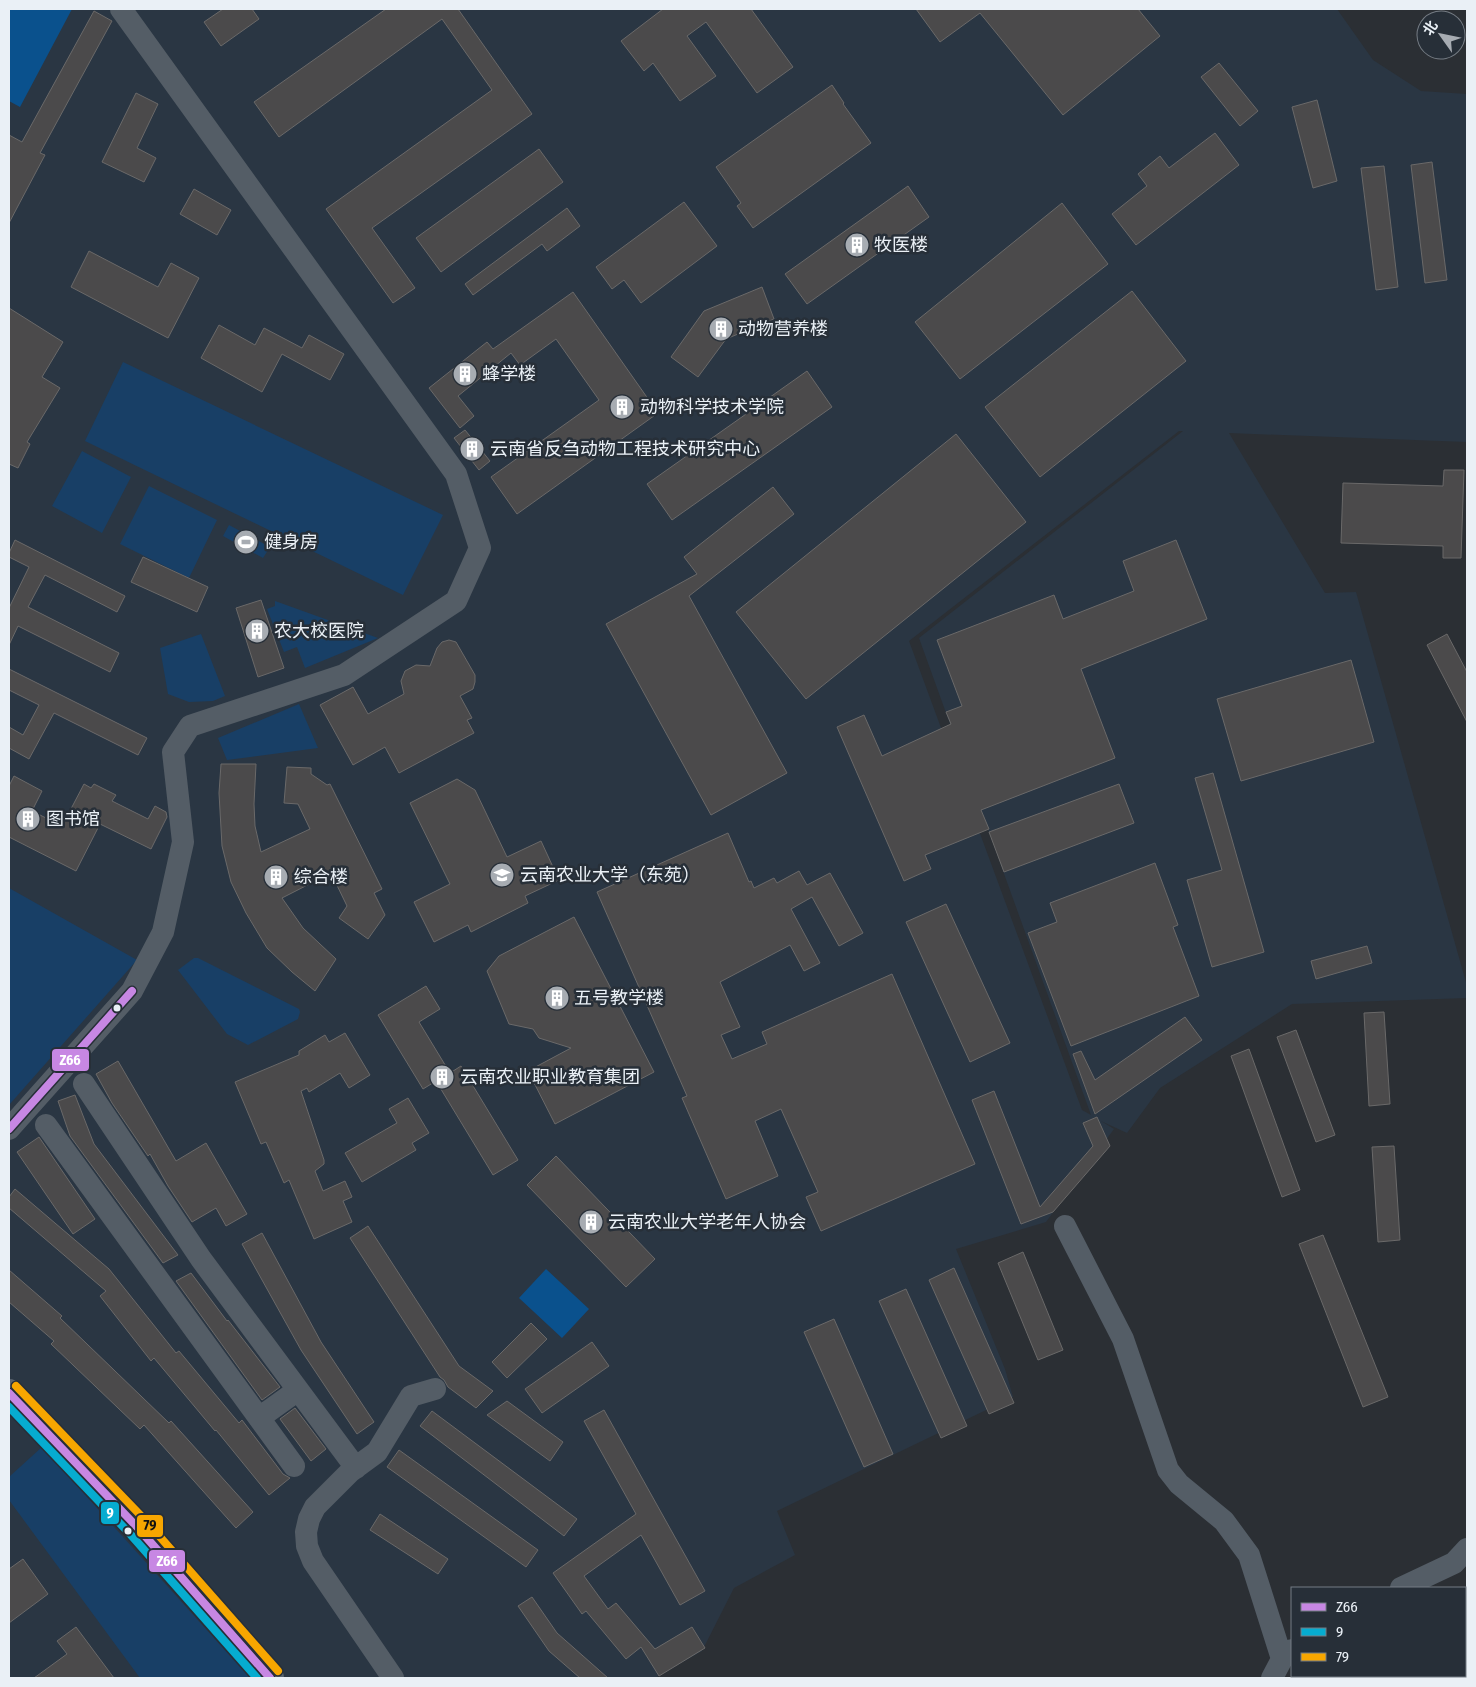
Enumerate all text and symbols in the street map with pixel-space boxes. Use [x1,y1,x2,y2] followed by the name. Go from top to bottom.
[1416,10,1466,60] north arrow
[1420,18,1441,39] text: 北
[844,232,870,258] building icon: 牧医楼
[874,234,928,256] place label: 牧医楼
[708,316,734,342] building icon: 动物营养楼
[738,318,828,340] place label: 动物营养楼
[452,361,478,387] building icon: 蜂学楼
[482,363,536,385] place label: 蜂学楼
[609,394,635,420] building icon: 动物科学技术学院
[640,396,784,418] place label: 动物科学技术学院
[459,436,485,462] building icon: 云南省反刍动物工程技术研究中心
[490,438,760,460] place label: 云南省反刍动物工程技术研究中心
[233,529,259,555] sports icon: 健身房
[264,531,318,553] place label: 健身房
[244,618,270,644] building icon: 农大校医院
[274,620,364,642] place label: 农大校医院
[15,806,41,832] building icon: 图书馆
[46,808,100,830] place label: 图书馆
[489,862,515,888] school or university icon: 云南农业大学（东苑）
[263,864,289,890] building icon: 综合楼
[520,864,700,886] place label: 云南农业大学（东苑）
[294,866,348,888] place label: 综合楼
[544,985,570,1011] building icon: 五号教学楼
[574,987,664,1009] place label: 五号教学楼
[112,1003,122,1013] unlabelled marker
[51,1048,90,1072] line badge: Z66
[59,1052,81,1069] text: Z66
[429,1064,455,1090] building icon: 云南农业职业教育集团
[460,1066,640,1088] place label: 云南农业职业教育集团
[578,1209,604,1235] building icon: 云南农业大学老年人协会
[608,1211,806,1233] place label: 云南农业大学老年人协会
[100,1501,120,1525] line badge: 9
[106,1505,114,1522] text: 9
[136,1514,164,1538] line badge: 79
[143,1517,157,1534] text: 79
[123,1526,133,1536] unlabelled marker
[148,1549,186,1573] line badge: Z66
[156,1553,178,1570] text: Z66
[1291,1587,1466,1677] legend
[1336,1598,1358,1616] text: Z66
[1336,1623,1343,1641] text: 9
[1336,1648,1349,1666] text: 79

